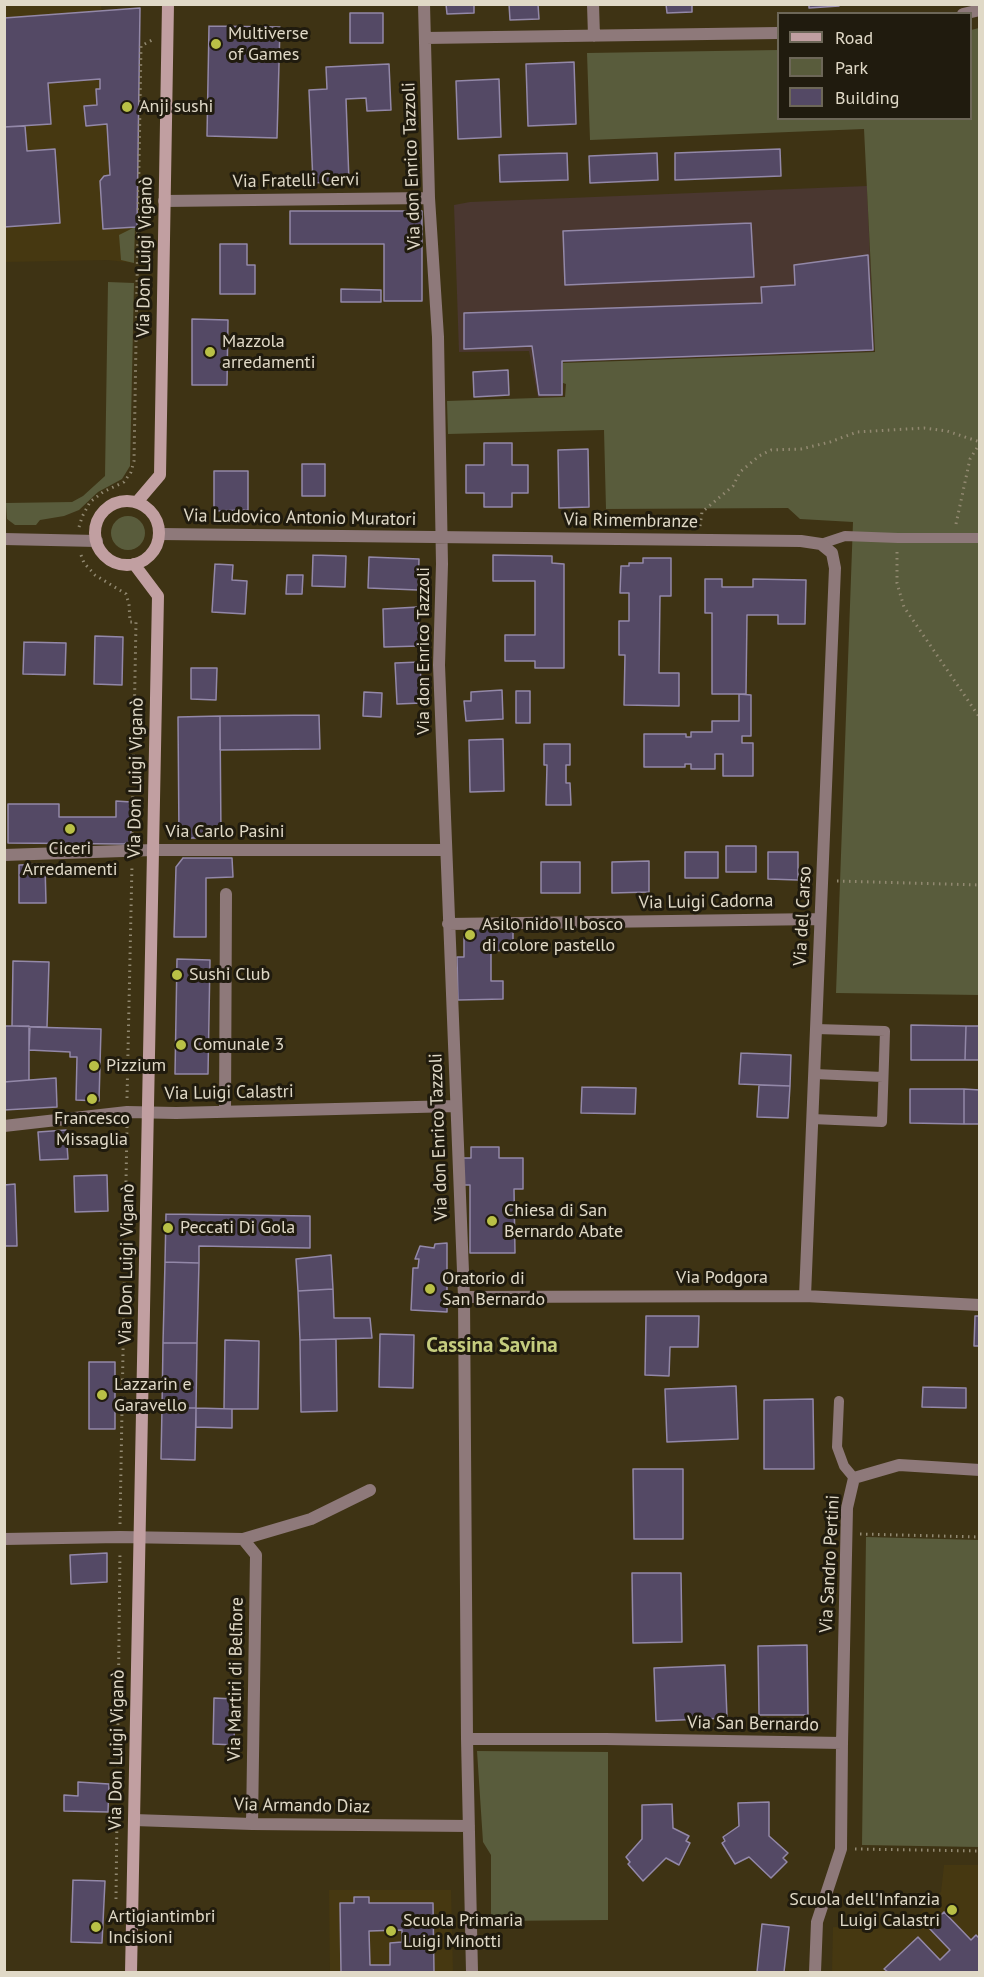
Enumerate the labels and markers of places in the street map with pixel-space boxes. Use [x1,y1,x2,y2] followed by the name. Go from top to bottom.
[228,23,309,66] place label: Multiverse of Games
[209,37,223,51] marker: Multiverse of Games
[139,96,213,118] place label: Anji sushi
[120,100,134,114] marker: Anji sushi
[222,331,315,374] place label: Mazzola arredamenti
[203,345,217,359] marker: Mazzola arredamenti
[63,822,77,836] marker: Ciceri Arredamenti
[22,838,118,880] place label: Ciceri Arredamenti
[482,914,623,956] place label: Asilo nido Il bosco di colore pastello
[463,928,477,942] marker: Asilo nido Il bosco di colore pastello
[189,964,270,986] place label: Sushi Club
[170,968,184,982] marker: Sushi Club
[193,1034,284,1056] place label: Comunale 3
[174,1038,188,1052] marker: Comunale 3
[106,1055,166,1077] place label: Pizzium
[87,1059,101,1073] marker: Pizzium
[85,1092,99,1106] marker: Francesco Missaglia
[54,1108,130,1150] place label: Francesco Missaglia
[504,1200,623,1242] place label: Chiesa di San Bernardo Abate
[485,1214,499,1228] marker: Chiesa di San Bernardo Abate
[180,1217,295,1239] place label: Peccati Di Gola
[161,1221,175,1235] marker: Peccati Di Gola
[442,1268,545,1310] place label: Oratorio di San Bernardo
[423,1282,437,1296] marker: Oratorio di San Bernardo
[114,1374,192,1416] place label: Lazzarin e Garavello
[95,1388,109,1402] marker: Lazzarin e Garavello
[789,1889,940,1932] place label: Scuola dell'Infanzia Luigi Calastri
[945,1903,959,1917] marker: Scuola dell'Infanzia Luigi Calastri
[108,1906,216,1948] place label: Artigiantimbri Incisioni
[403,1910,523,1952] place label: Scuola Primaria Luigi Minotti
[89,1920,103,1934] marker: Artigiantimbri Incisioni
[384,1924,398,1938] marker: Scuola Primaria Luigi Minotti

